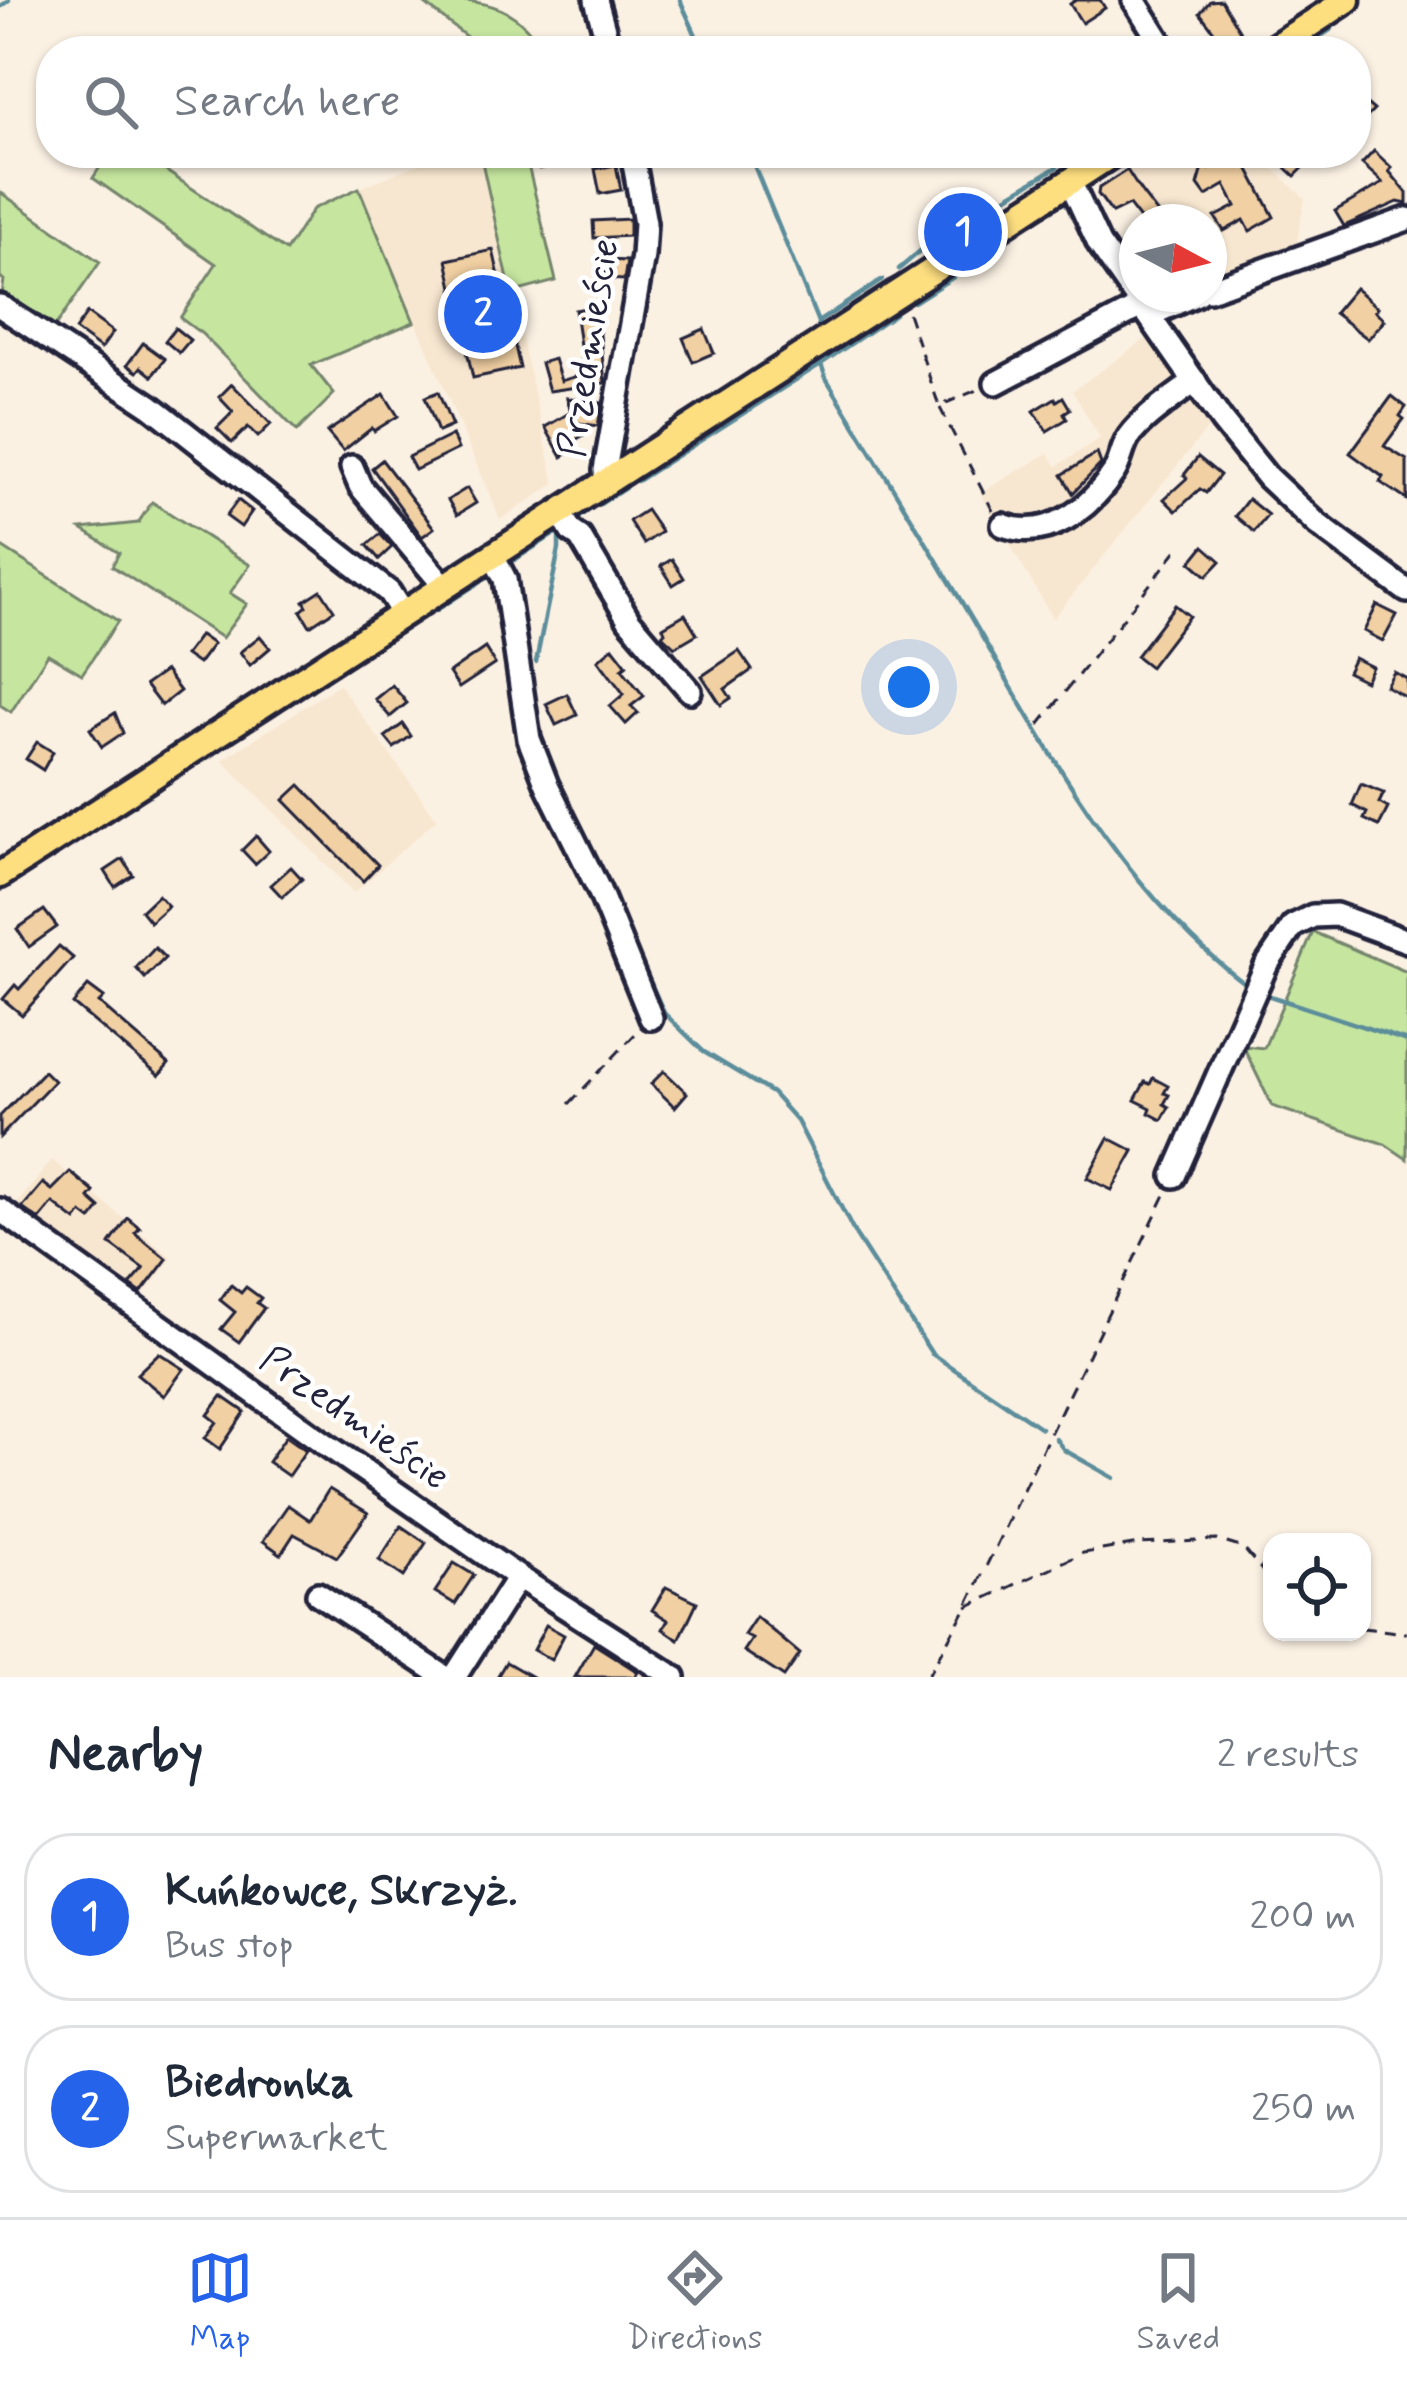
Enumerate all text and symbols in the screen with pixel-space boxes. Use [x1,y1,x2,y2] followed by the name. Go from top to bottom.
[36,36,1371,168] search box
[78,69,144,135] icon: search
[174,73,401,132] text: Search here
[924,187,1002,277] pin: 1
[1119,204,1227,312] north arrow
[548,235,632,461] street label: Przedmieście
[444,269,522,359] pin: 2
[879,657,939,717] your location
[249,1335,459,1503] street label: Przedmieście
[1263,1533,1371,1641] map controls
[1263,1533,1371,1641] button: locate
[48,1722,203,1788] text: Nearby
[1217,1730,1359,1781] text: 2 results
[165,1862,518,1921] text: Kuńkowce, Skrzyż.
[81,1892,99,1943] text: 1
[1250,1892,1356,1943] text: 200 m
[165,1921,294,1972] text: Bus stop
[165,2054,354,2113] text: Biedronka
[80,2084,100,2135] text: 2
[1251,2084,1356,2135] text: 250 m
[165,2113,388,2164] text: Supermarket
[187,2245,253,2361] tab: Map
[627,2245,763,2361] tab: Directions
[1137,2245,1220,2361] tab: Saved

